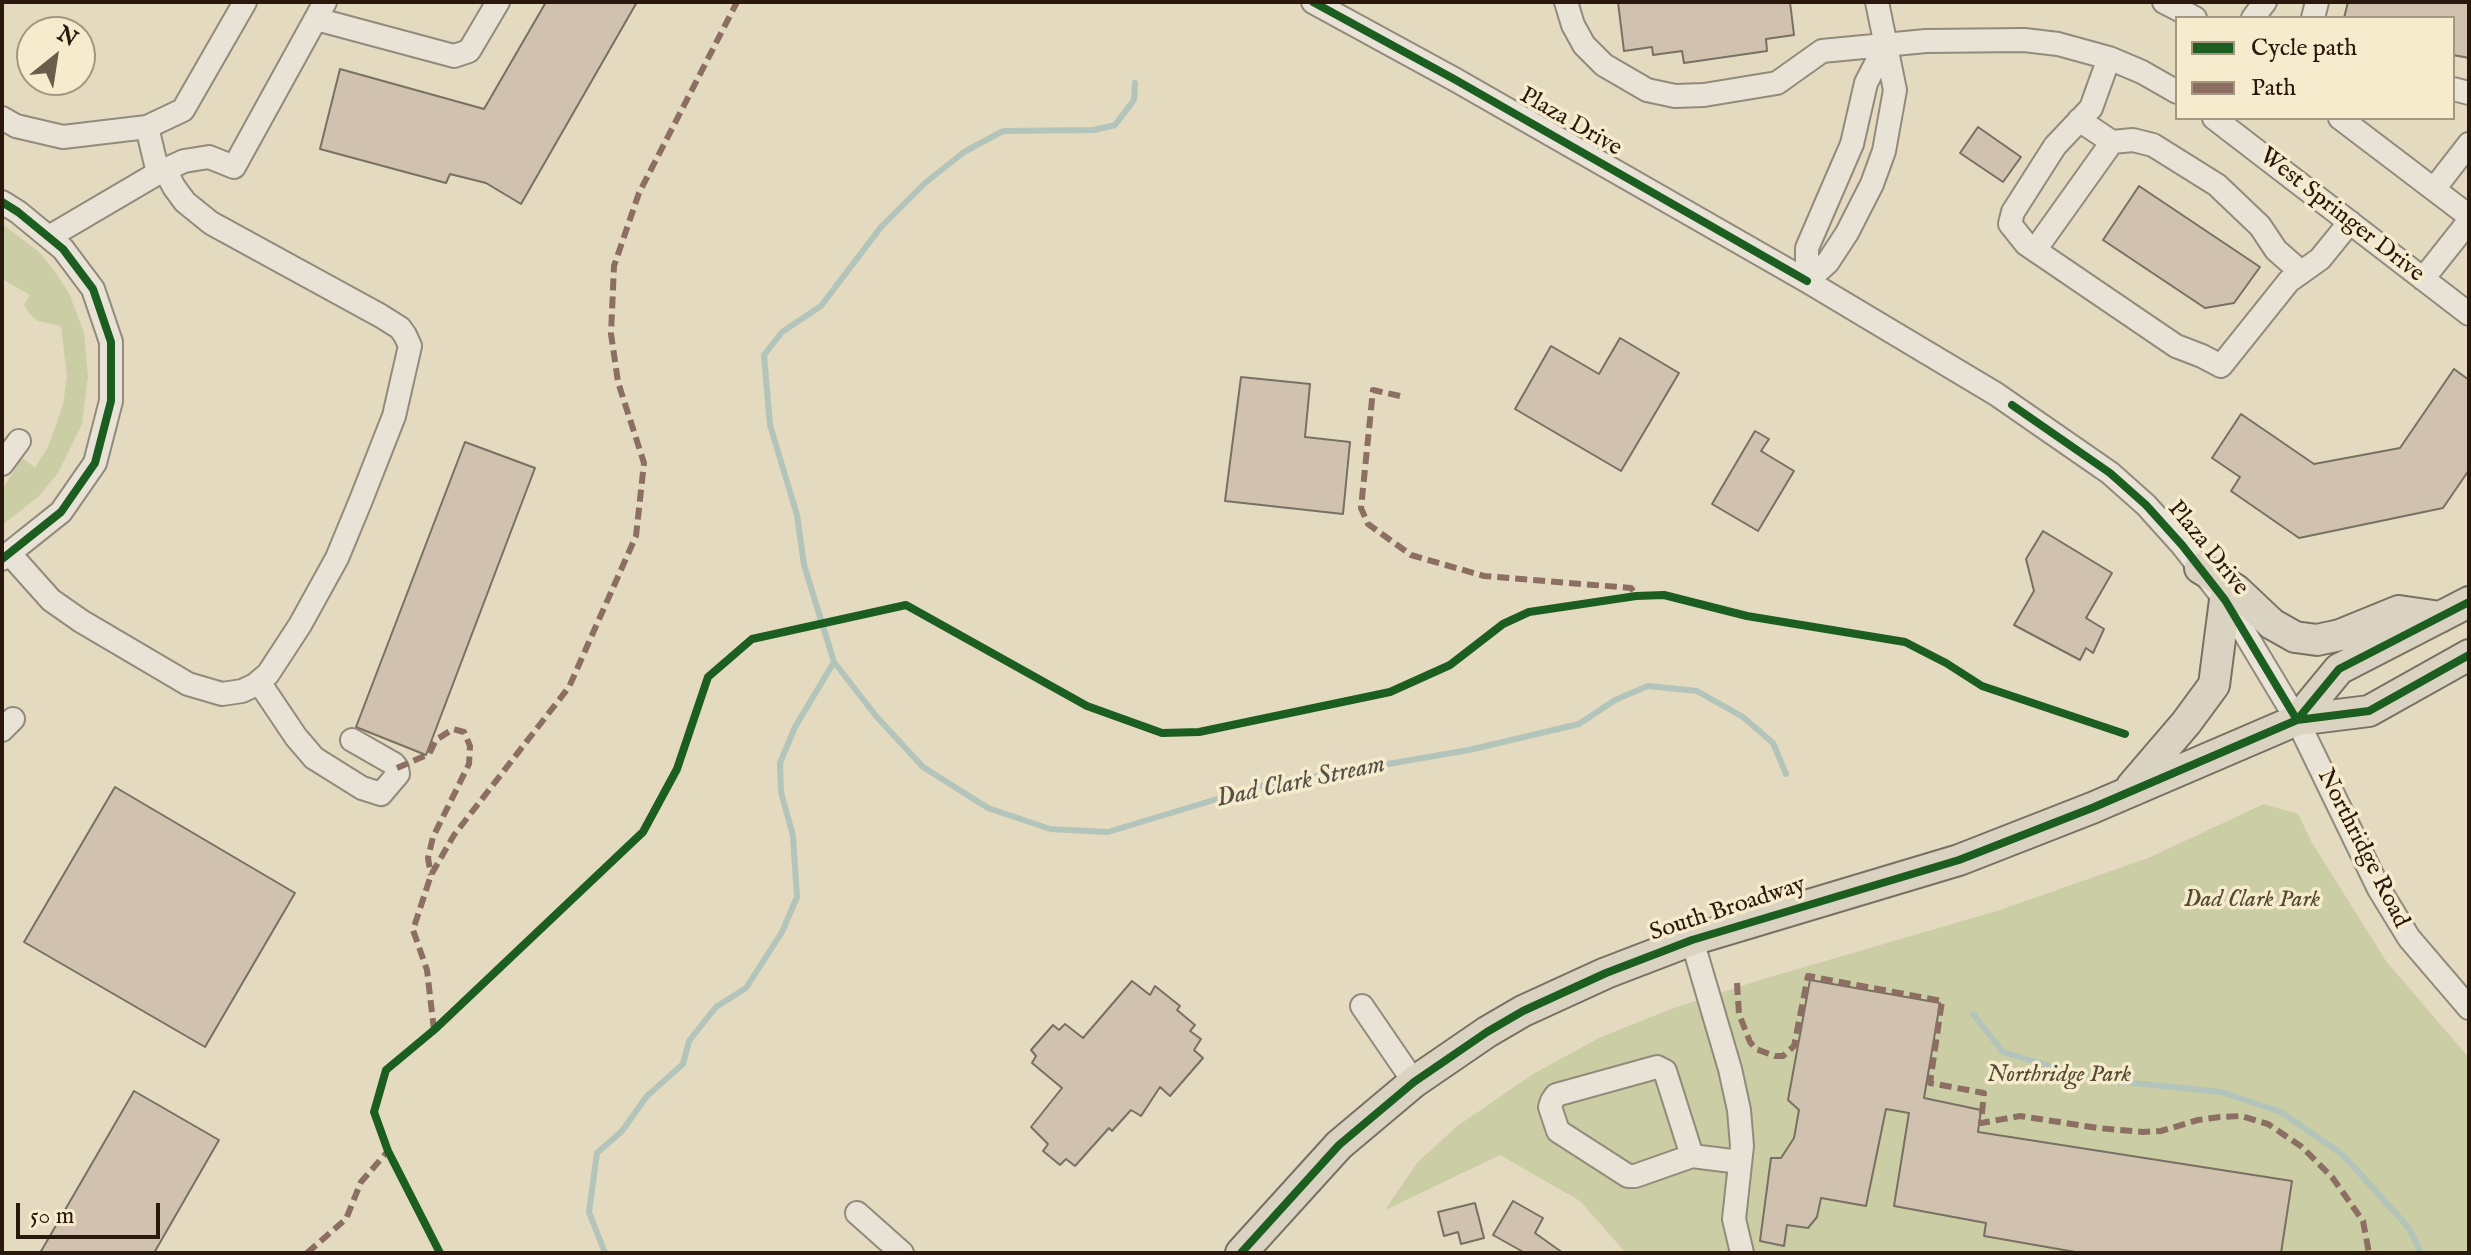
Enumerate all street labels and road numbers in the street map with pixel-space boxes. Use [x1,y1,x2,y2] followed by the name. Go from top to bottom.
[1514,82,1626,164] street label: Plaza Drive
[2253,143,2429,289] street label: West Springer Drive
[2160,496,2254,602] street label: Plaza Drive
[2310,765,2414,933] street label: Northridge Road
[1646,871,1810,949] street label: South Broadway

